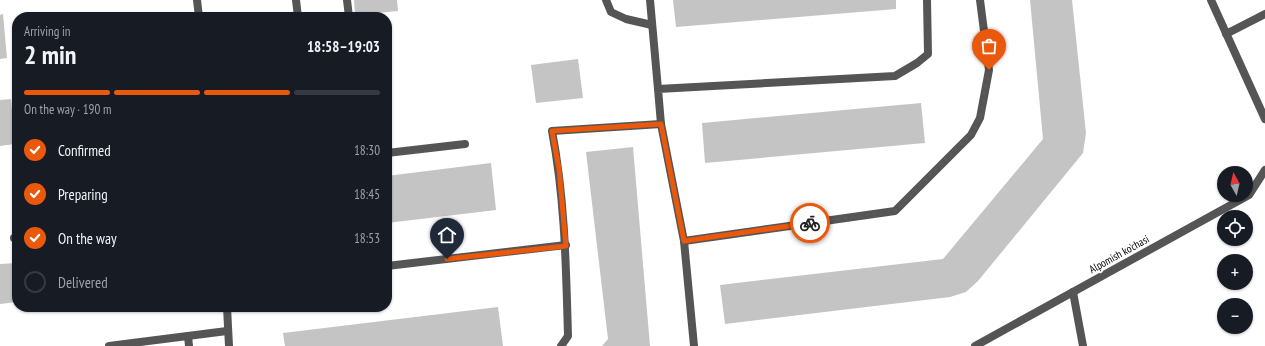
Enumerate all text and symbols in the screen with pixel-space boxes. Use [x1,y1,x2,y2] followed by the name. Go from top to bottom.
[24,23,71,40] text: Arriving in
[972,29,1006,70] pin
[978,35,1000,57] icon: bag
[307,37,380,56] text: 18:58–19:03
[24,38,77,71] text: 2 min
[24,101,111,118] text: On the way · 190 m
[24,139,46,161] icon: check
[58,141,111,160] text: Confirmed
[354,142,380,159] text: 18:30
[1217,166,1253,202] north arrow
[1217,166,1253,334] map controls
[24,183,46,205] icon: check
[58,185,108,204] text: Preparing
[354,186,380,203] text: 18:45
[790,203,830,243] courier
[1217,210,1253,246] button: locate
[799,212,821,234] icon: bike
[430,218,464,259] pin
[436,224,458,246] icon: home
[24,227,46,249] icon: check
[58,229,117,248] text: On the way
[354,230,380,247] text: 18:53
[1087,232,1151,276] street label: Alpomish ko'chasi
[1217,254,1253,290] button: +
[58,273,108,292] text: Delivered
[1217,298,1253,334] button: −

